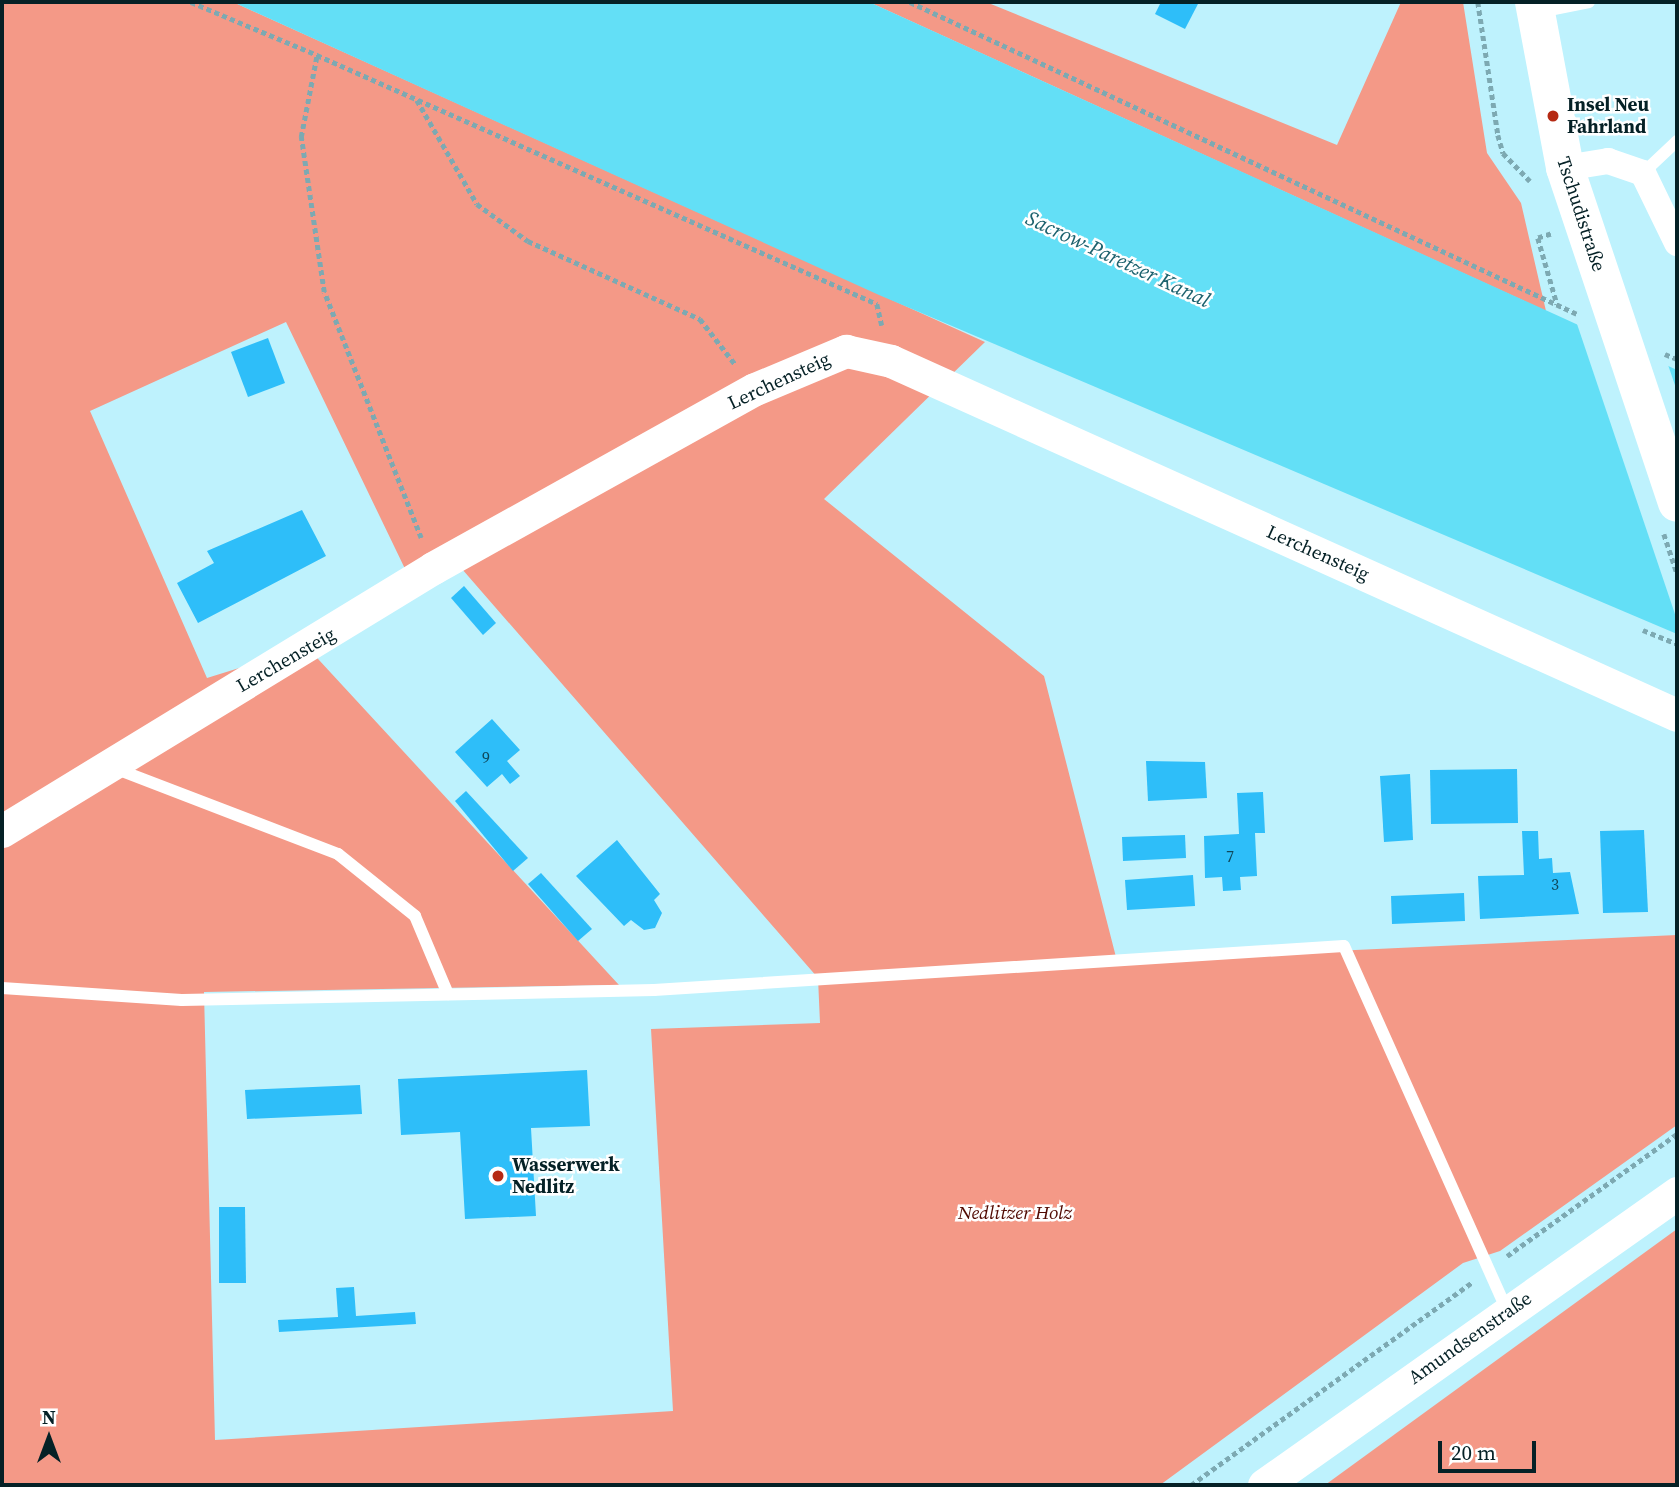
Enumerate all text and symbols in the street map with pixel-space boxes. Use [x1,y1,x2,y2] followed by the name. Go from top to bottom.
[1567,94,1649,138] place label: Insel Neu Fahrland
[1545,108,1561,124] marker: Insel Neu Fahrland
[1552,154,1610,274] street label: Tschudistraße
[1022,205,1214,313] water label: Sacrow-Paretzer Kanal
[724,347,834,415] street label: Lerchensteig
[1263,520,1373,586] street label: Lerchensteig
[233,623,339,697] street label: Lerchensteig
[482,747,490,767] house number: 9
[1226,846,1234,866] house number: 7
[1551,874,1559,894] house number: 3
[512,1154,620,1198] place label: Wasserwerk Nedlitz
[490,1168,506,1184] marker: Wasserwerk Nedlitz
[958,1202,1072,1224] park label: Nedlitzer Holz
[1404,1287,1536,1389] street label: Amundsenstraße
[14,1403,84,1473] north arrow
[42,1404,56,1430] text: N
[1441,1428,1539,1472] scale bar
[1451,1438,1496,1467] text: 20 m

